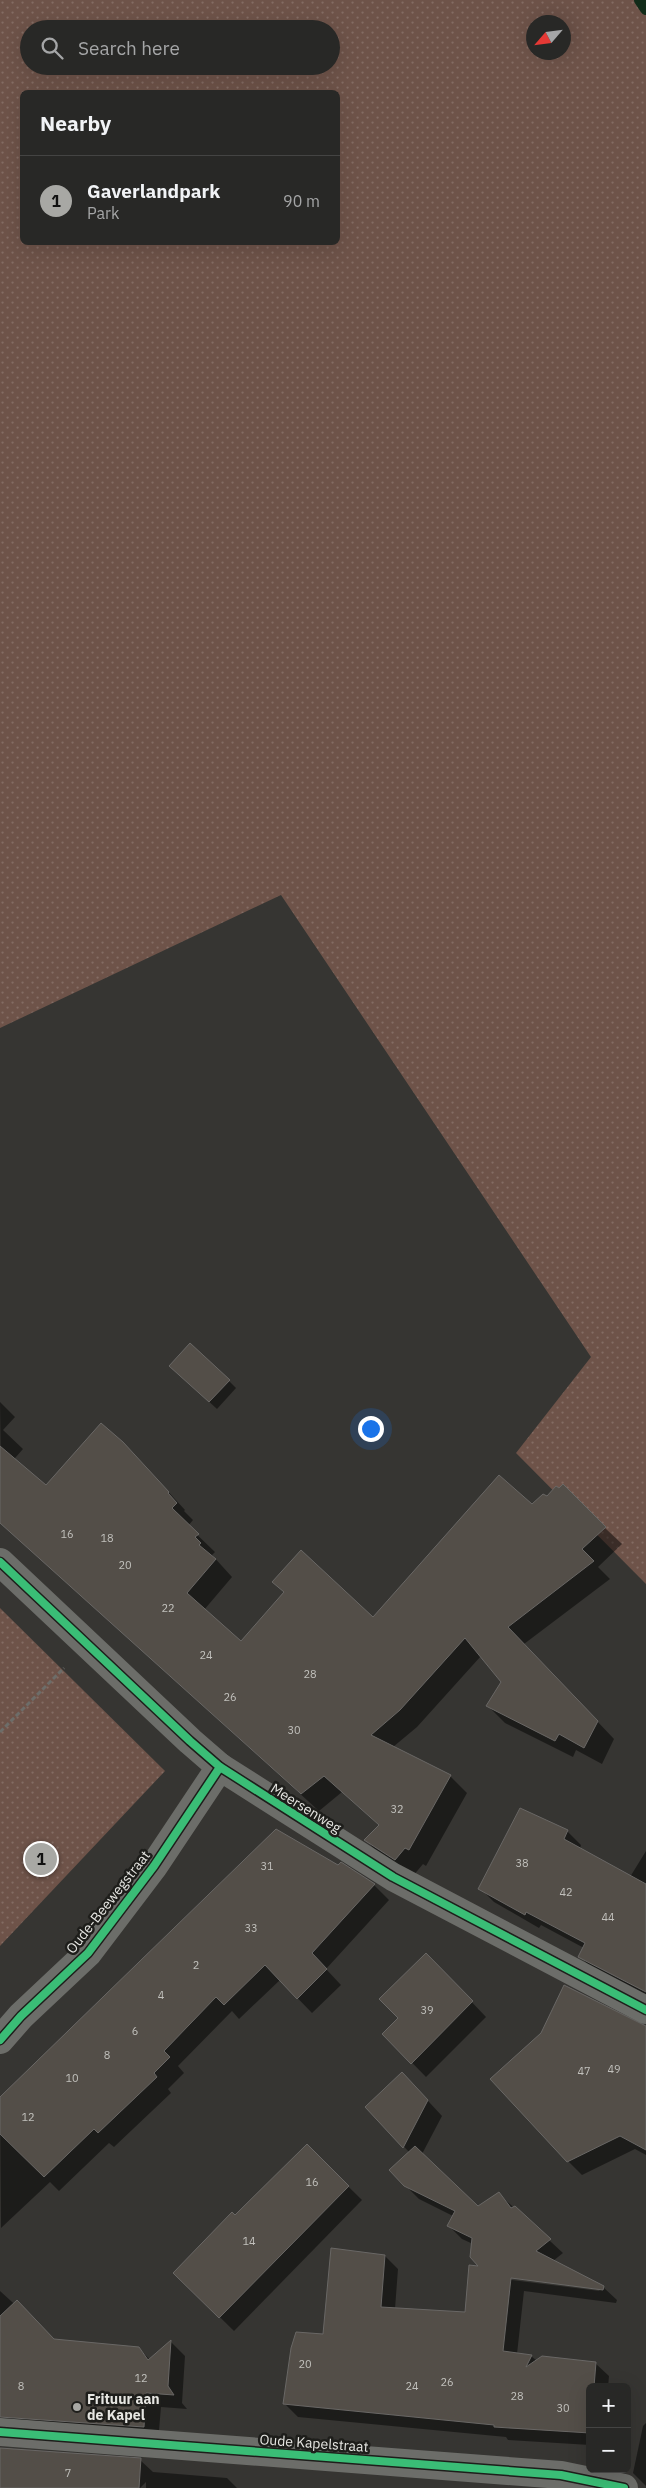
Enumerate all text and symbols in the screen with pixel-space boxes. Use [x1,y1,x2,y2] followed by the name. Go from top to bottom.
[526,15,571,60] north arrow
[20,20,340,75] search box
[38,34,66,62] icon: search
[78,36,180,60] text: Search here
[40,109,111,137] text: Nearby
[87,179,220,203] text: Gaverlandpark
[51,191,61,211] text: 1
[283,191,320,211] text: 90 m
[87,203,119,223] text: Park
[358,1416,384,1442] your location
[60,1527,74,1541] house number: 16
[100,1531,114,1545] house number: 18
[118,1558,132,1572] house number: 20
[161,1601,175,1615] house number: 22
[199,1648,213,1662] house number: 24
[303,1667,317,1681] house number: 28
[223,1690,237,1704] house number: 26
[287,1723,301,1737] house number: 30
[267,1779,345,1837] street label: Meersenweg
[390,1802,404,1816] house number: 32
[25,1840,57,1878] pin: 1
[62,1847,154,1957] street label: Oude-Beewegstraat
[515,1856,529,1870] house number: 38
[260,1859,274,1873] house number: 31
[559,1885,573,1899] house number: 42
[601,1910,615,1924] house number: 44
[244,1921,258,1935] house number: 33
[193,1958,199,1972] house number: 2
[158,1988,165,2002] house number: 4
[420,2003,434,2017] house number: 39
[132,2024,138,2038] house number: 6
[104,2048,110,2062] house number: 8
[607,2062,621,2076] house number: 49
[577,2064,591,2078] house number: 47
[65,2071,79,2085] house number: 10
[21,2110,35,2124] house number: 12
[305,2175,319,2189] house number: 16
[242,2234,256,2248] house number: 14
[298,2357,312,2371] house number: 20
[134,2371,148,2385] house number: 12
[440,2375,454,2389] house number: 26
[18,2379,24,2393] house number: 8
[405,2379,419,2393] house number: 24
[586,2383,631,2473] map controls
[586,2383,631,2428] button: +
[510,2389,524,2403] house number: 28
[87,2390,160,2424] place label: Frituur aan de Kapel
[71,2401,83,2413] marker: Frituur aan de Kapel
[556,2401,570,2415] house number: 30
[586,2428,631,2473] button: −
[259,2430,369,2456] street label: Oude Kapelstraat
[65,2466,71,2480] house number: 7

